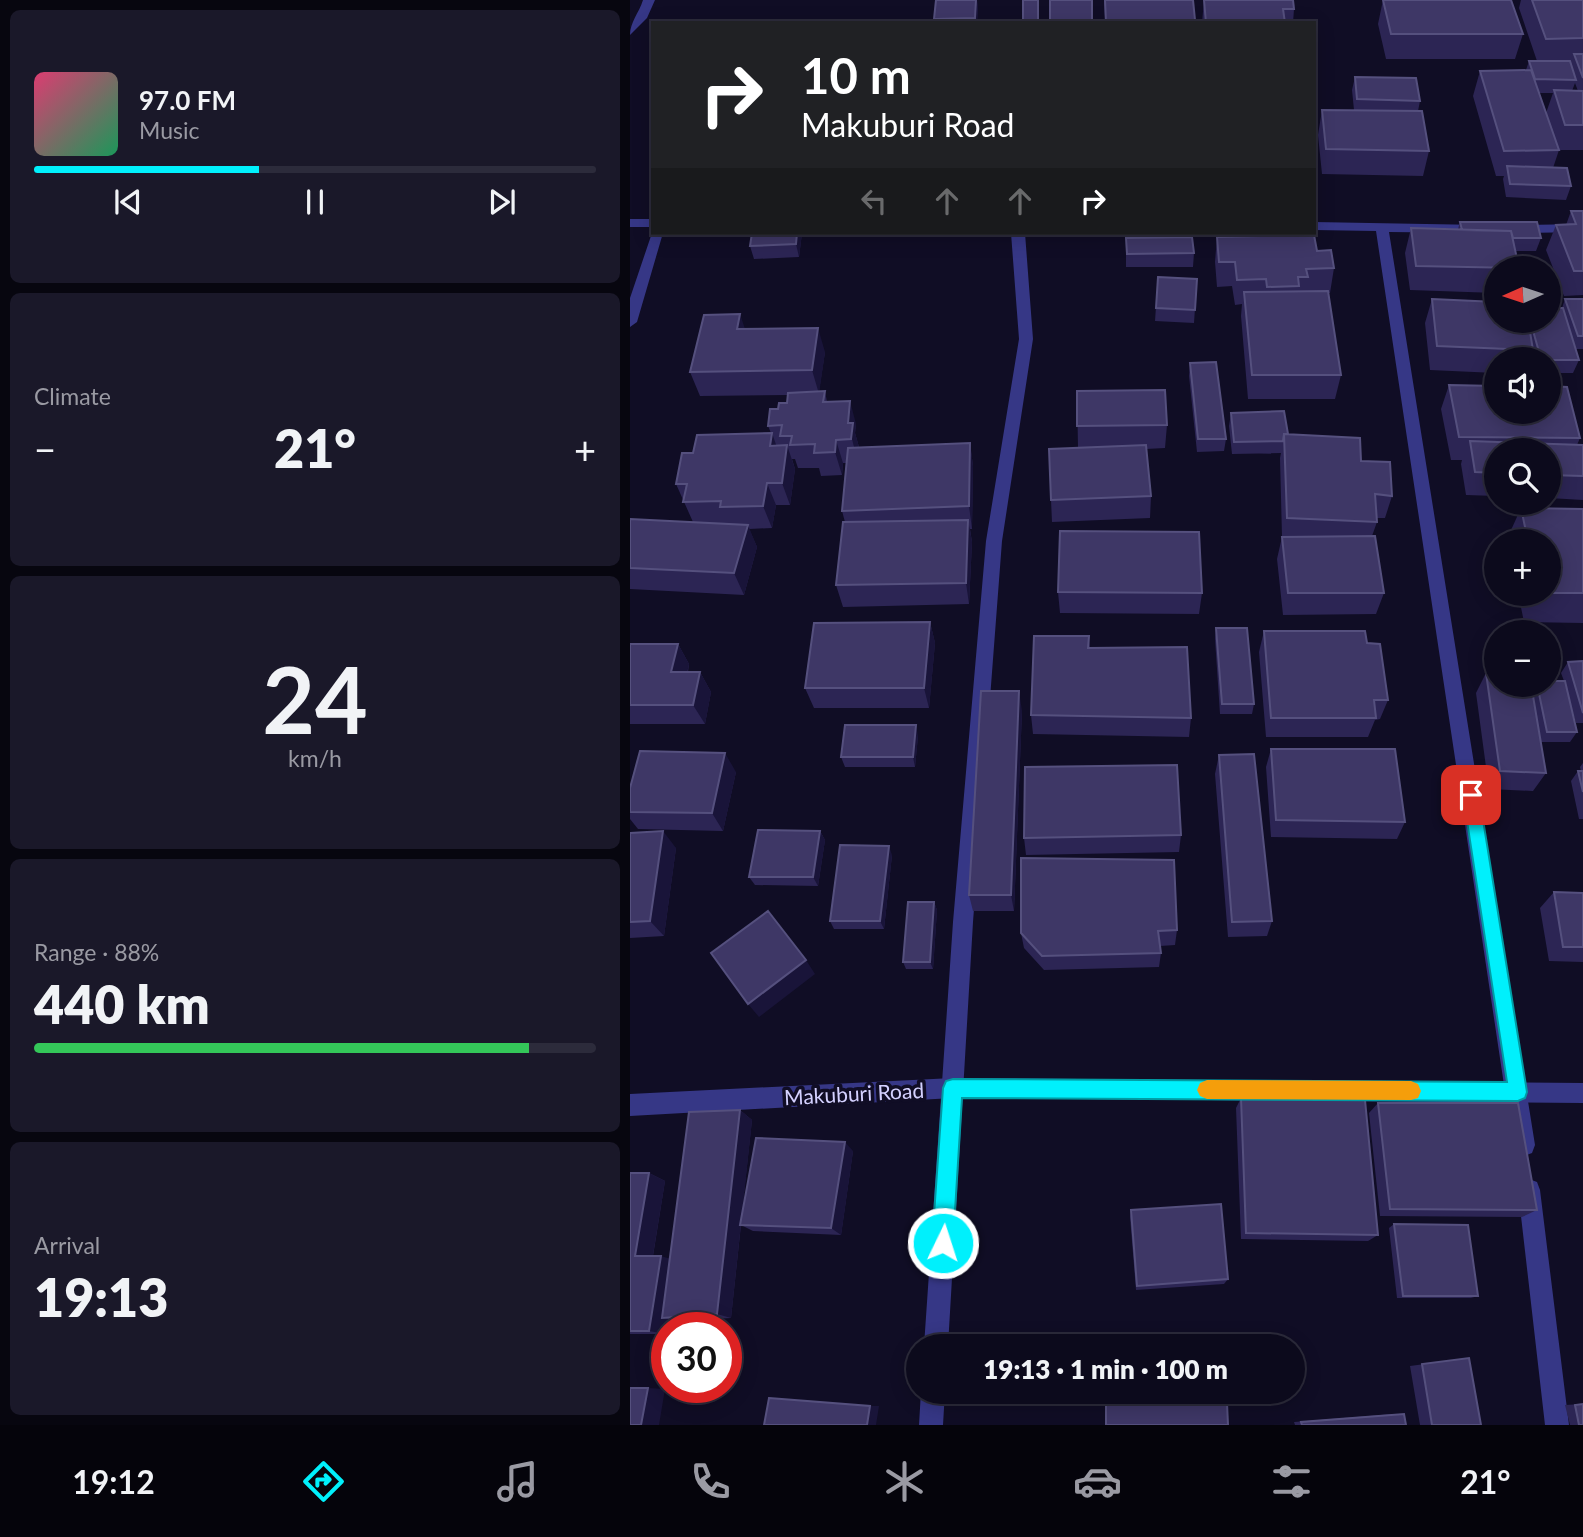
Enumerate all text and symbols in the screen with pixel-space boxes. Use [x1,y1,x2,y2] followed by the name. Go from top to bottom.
[801,46,911,104] text: 10 m
[686,49,777,140] icon: right
[139,84,236,116] text: 97.0 FM
[801,105,1015,144] text: Makuburi Road
[139,116,199,144] text: Music
[855,182,893,220] icon: left
[928,182,966,220] icon: ahead
[1001,182,1039,220] icon: ahead
[1074,182,1112,220] icon: right
[109,183,147,221] icon: previous
[296,183,334,221] icon: pause
[483,183,521,221] icon: next
[1484,256,1561,332] north arrow
[1484,256,1561,697] map controls
[1484,347,1561,424] button: sound
[34,382,111,410] text: Climate
[274,417,356,479] text: 21°
[34,426,56,472] text: −
[574,426,596,472] text: +
[1484,438,1561,515] button: search
[1484,529,1561,606] button: +
[1484,620,1561,697] button: −
[262,644,368,753] text: 24
[288,744,342,772] text: km/h
[1441,765,1501,825] pin
[1452,776,1490,814] icon: arrive
[34,938,159,966] text: Range · 88%
[34,973,210,1035] text: 440 km
[783,1077,925,1109] street label: Makuburi Road
[906,1206,980,1280] position arrow
[34,1231,100,1259] text: Arrival
[34,1266,168,1328] text: 19:13
[651,1312,742,1403] speed limit sign: 30
[983,1353,1228,1385] text: 19:13 · 1 min · 100 m
[299,1457,348,1506] icon: directions
[493,1457,542,1506] icon: music
[686,1457,735,1506] icon: phone
[880,1457,929,1506] icon: climate
[1073,1457,1122,1506] icon: car
[1267,1457,1316,1506] icon: filters
[72,1462,155,1501] text: 19:12
[1460,1462,1511,1501] text: 21°

